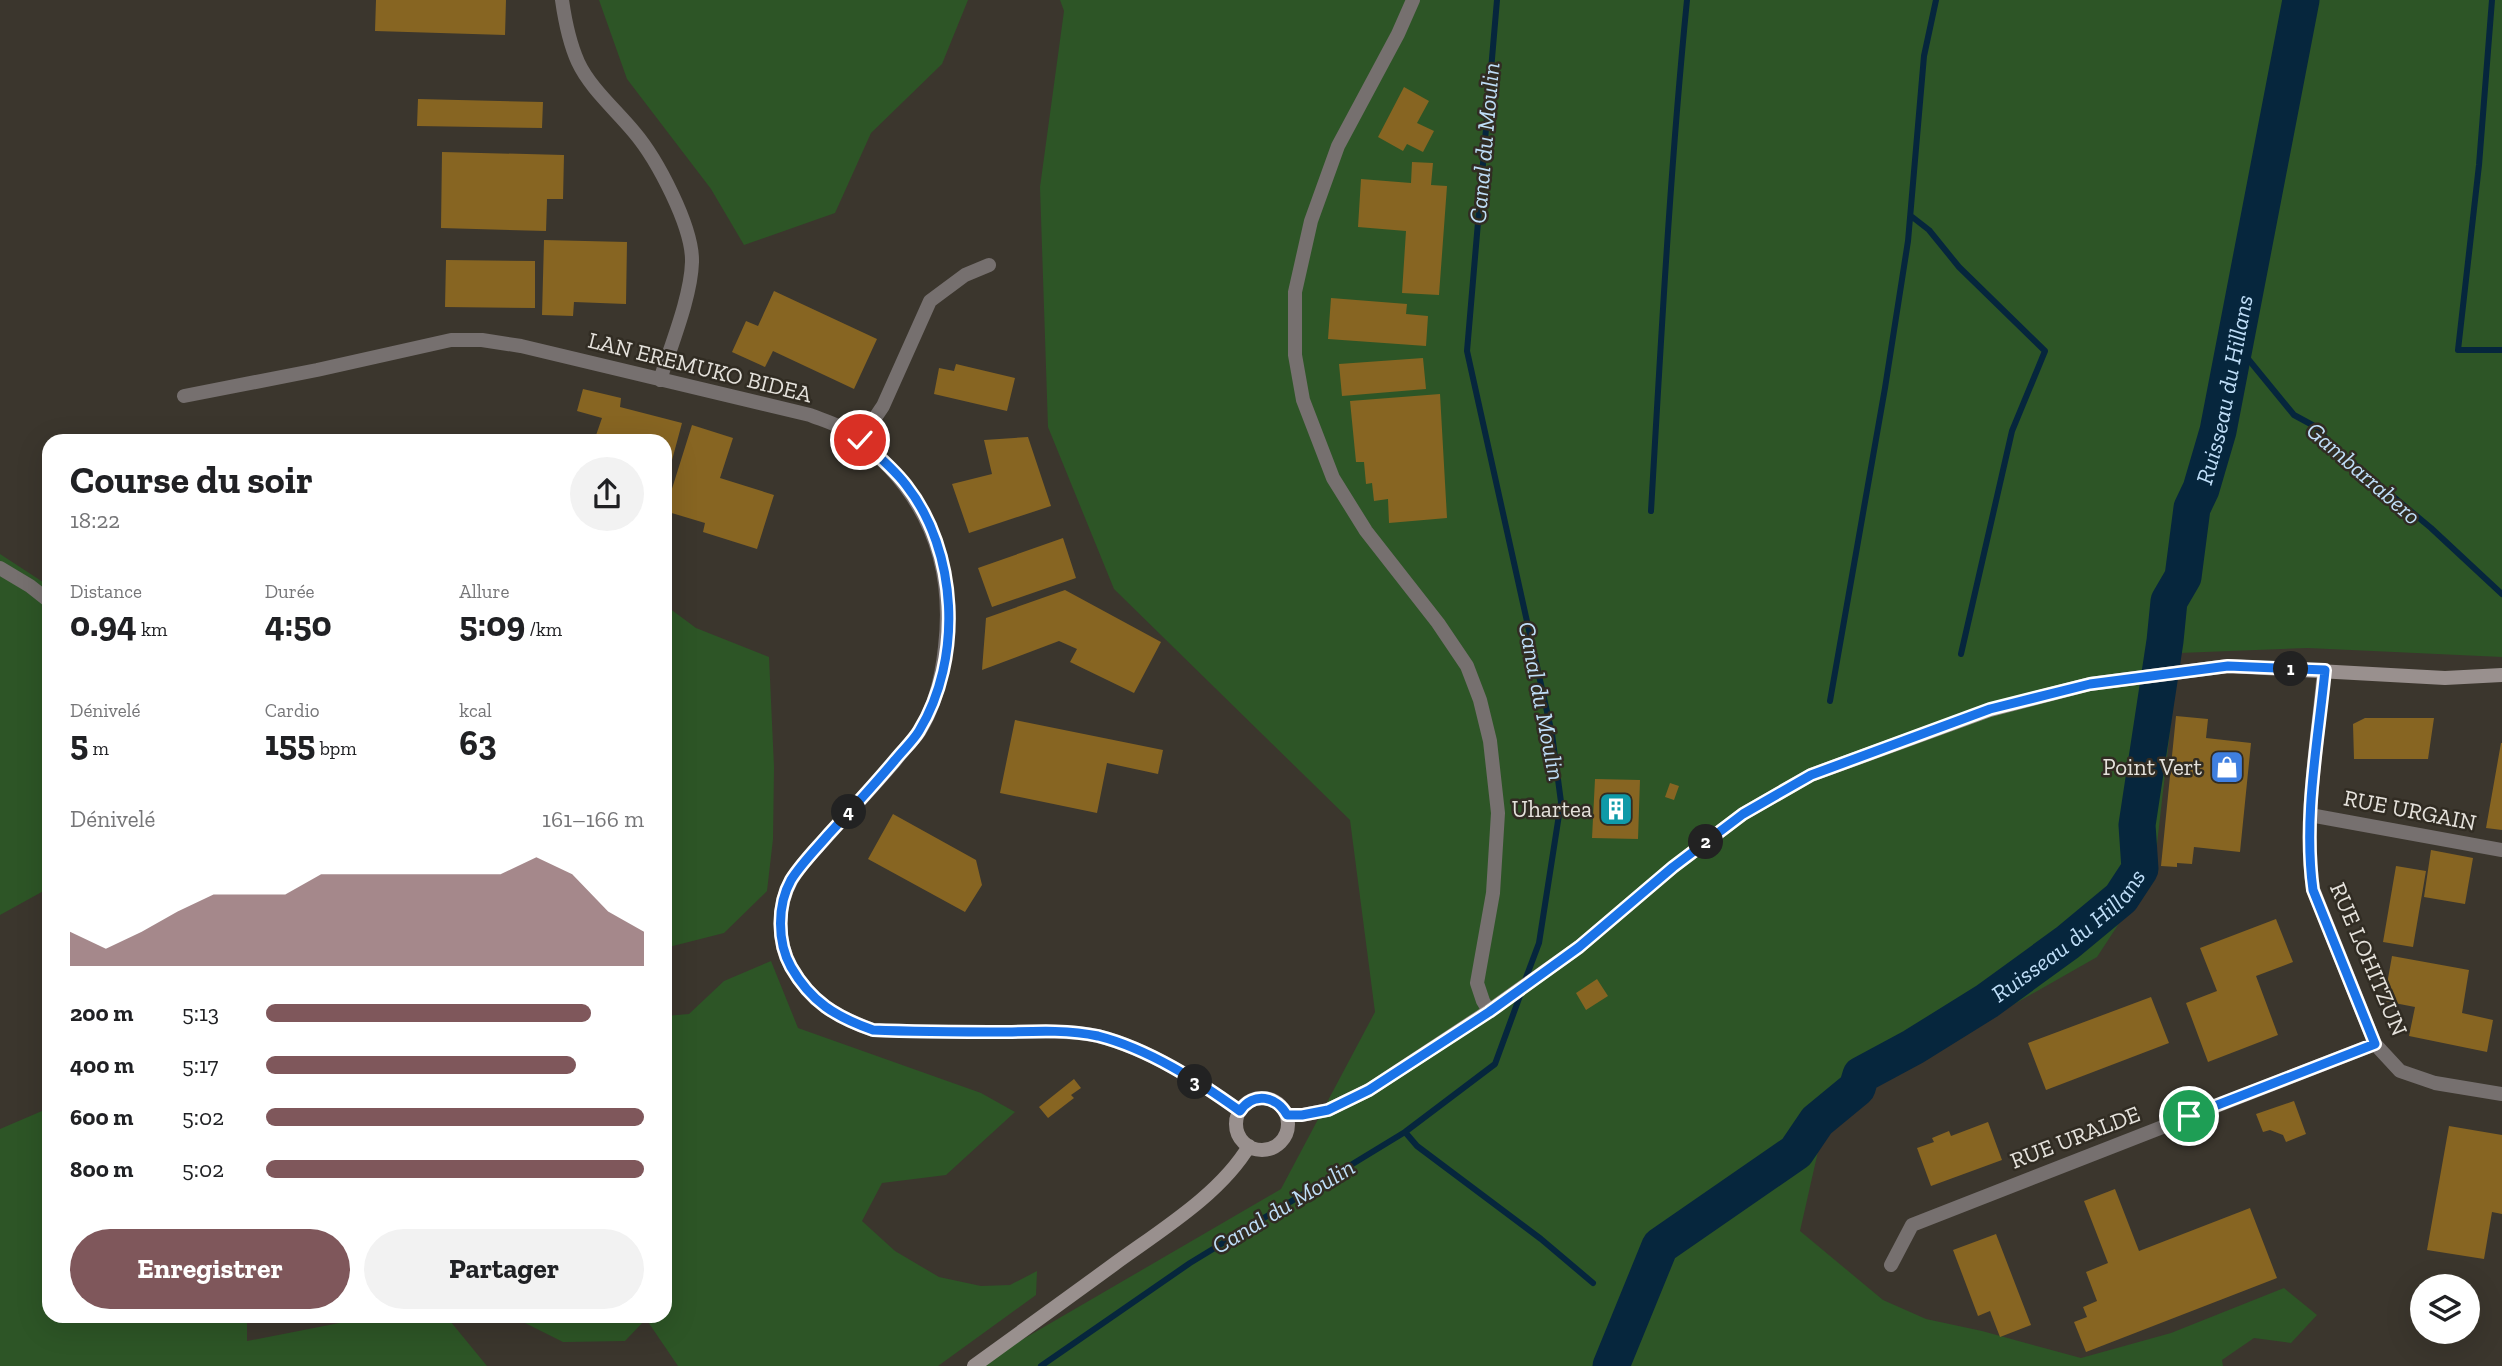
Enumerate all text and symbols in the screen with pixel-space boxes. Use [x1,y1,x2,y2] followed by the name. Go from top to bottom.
[1463,61,1505,225] water label: Canal du Moulin
[2189,292,2258,488] water label: Ruisseau du Hillans
[585,326,816,409] street label: LAN EREMUKO BIDEA
[830,410,890,470] pin
[2301,415,2427,531] water label: Gambarrabero
[841,421,879,459] icon: check
[70,457,313,503] text: Course du soir
[570,457,644,531] button: share
[70,506,120,534] text: 18:22
[70,580,142,603] text: Distance
[265,580,315,603] text: Durée
[459,580,509,603] text: Allure
[70,603,137,645] text: 0.94
[265,603,332,645] text: 4:50
[459,603,525,645] text: 5:09
[137,618,167,641] text: km
[525,618,562,641] text: /km
[1512,619,1572,783] water label: Canal du Moulin
[2274,652,2308,686] pin: 1
[2287,657,2294,680] text: 1
[70,699,141,722] text: Dénivelé
[265,699,320,722] text: Cardio
[459,699,492,722] text: kcal
[70,722,88,764] text: 5
[265,722,315,764] text: 155
[459,722,497,764] text: 63
[88,737,109,760] text: m
[315,737,357,760] text: bpm
[2208,748,2246,786] shop icon: Point Vert
[2103,753,2202,781] place label: Point Vert
[2341,783,2479,837] street label: RUE URGAIN
[1597,790,1635,828] building icon: Uhartea
[832,794,866,830] pin: 4
[1511,795,1592,823] place label: Uhartea
[843,800,854,823] text: 4
[70,805,155,833] text: Dénivelé
[542,805,644,833] text: 161–166 m
[1688,824,1724,860] pin: 2
[1700,830,1711,853] text: 2
[1985,863,2151,1008] water label: Ruisseau du Hillans
[2324,878,2414,1040] street label: RUE LOHITZUN
[70,999,133,1027] text: 200 m
[182,999,219,1027] text: 5:13
[70,1051,134,1079] text: 400 m
[182,1051,218,1079] text: 5:17
[1178,1064,1212,1100] pin: 3
[1189,1070,1200,1093] text: 3
[2159,1086,2219,1146] pin
[2170,1097,2208,1135] icon: arrive
[2006,1099,2144,1175] street label: RUE URALDE
[70,1103,133,1131] text: 600 m
[182,1103,224,1131] text: 5:02
[1206,1152,1360,1260] water label: Canal du Moulin
[70,1155,133,1183] text: 800 m
[182,1155,224,1183] text: 5:02
[70,1229,350,1309] button: Enregistrer
[364,1229,644,1309] button: Partager
[2410,1274,2480,1344] map controls
[2410,1274,2480,1344] button: layers

